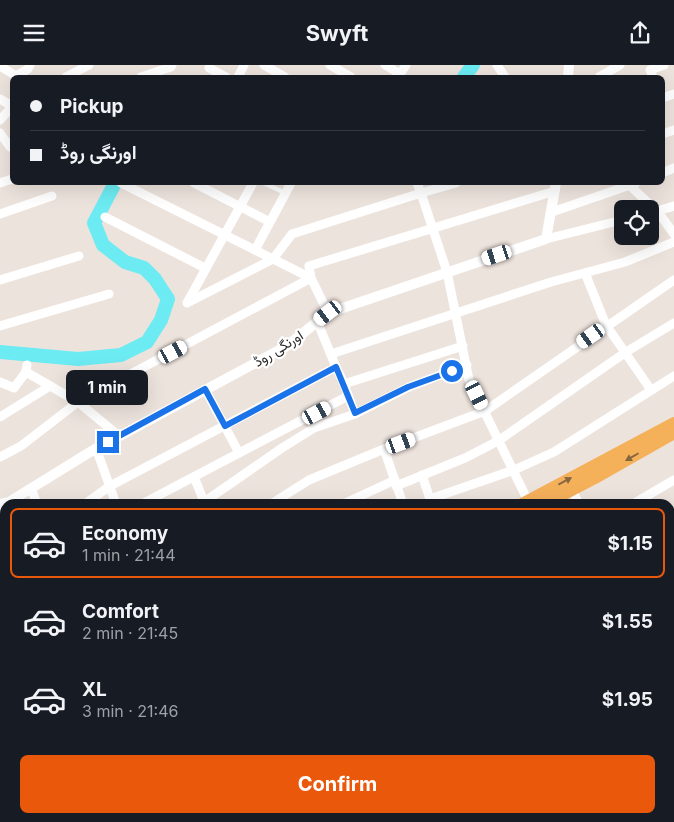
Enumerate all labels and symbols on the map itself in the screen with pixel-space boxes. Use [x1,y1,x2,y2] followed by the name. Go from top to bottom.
[480,243,513,267] car
[311,298,344,328] car
[574,321,607,351] car
[250,326,306,371] street label: اورنگی روڈ
[156,338,189,366] car
[441,360,463,382] route start
[67,369,149,405] callout: 1 min
[463,378,490,412] car
[300,399,333,427] car
[97,431,119,453] route end
[384,431,417,455] car
[625,453,638,462] one-way arrow
[558,477,573,485] one-way arrow

